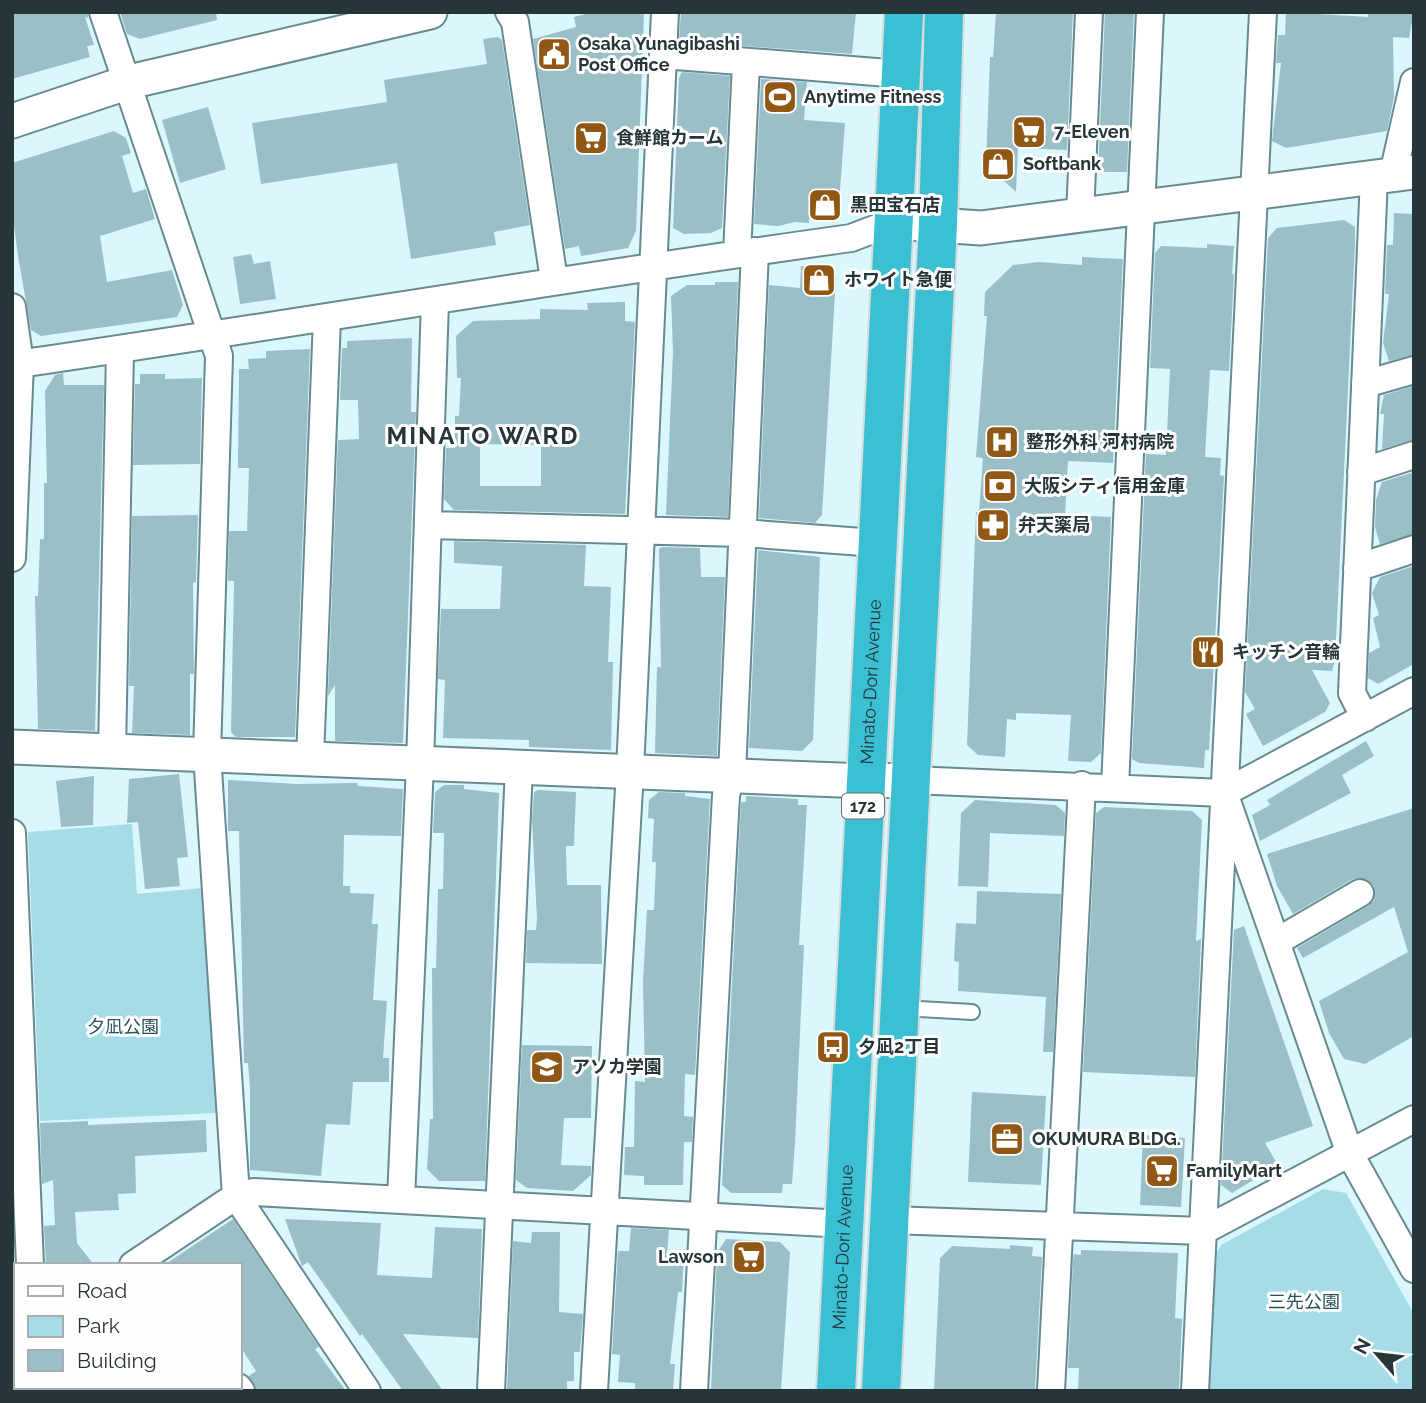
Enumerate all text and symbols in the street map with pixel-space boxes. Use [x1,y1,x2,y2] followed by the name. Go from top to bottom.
[578,33,740,75] place label: Osaka Yunagibashi Post Office
[535,35,573,73] public building icon: Osaka Yunagibashi Post Office
[761,78,799,116] sports icon: Anytime Fitness
[804,86,941,107] place label: Anytime Fitness
[1010,113,1048,151] supermarket icon: 7-Eleven
[572,119,610,157] supermarket icon: 食鮮館カーム
[1054,121,1130,142] place label: 7-Eleven
[616,127,723,148] place label: 食鮮館カーム
[979,145,1017,183] shop icon: Softbank
[1023,153,1102,174] place label: Softbank
[806,186,844,224] shop icon: 黒田宝石店
[850,194,940,215] place label: 黒田宝石店
[800,261,838,299] shop icon: ホワイト急便
[844,269,953,290] place label: ホワイト急便
[386,421,580,450] district label: MINATO WARD
[983,423,1021,461] hospital icon: 整形外科 河村病院
[1026,431,1174,452] place label: 整形外科 河村病院
[981,467,1019,505] bank icon: 大阪シティ信用金庫
[1024,475,1185,496] place label: 大阪シティ信用金庫
[974,506,1012,544] pharmacy icon: 弁天薬局
[1018,514,1090,535] place label: 弁天薬局
[856,598,885,765] street label: Minato-Dori Avenue
[1189,633,1227,671] restaurant icon: キッチン音輪
[1232,641,1340,662] place label: キッチン音輪
[842,793,884,818] road number: 172
[87,1016,159,1037] park label: 夕凪公園
[814,1028,852,1066] bus stop icon: 夕凪2丁目
[858,1036,940,1057] place label: 夕凪2丁目
[528,1048,566,1086] school or university icon: アソカ学園
[572,1056,662,1077] place label: アソカ学園
[988,1120,1026,1158] office icon: OKUMURA BLDG.
[1032,1128,1181,1149] place label: OKUMURA BLDG.
[1143,1152,1181,1190] supermarket icon: FamilyMart
[1186,1160,1282,1181] place label: FamilyMart
[828,1164,857,1330] street label: Minato-Dori Avenue
[730,1238,768,1276] supermarket icon: Lawson
[658,1246,724,1267] place label: Lawson
[14,1263,242,1389] legend
[77,1278,127,1303] text: Road
[1268,1291,1340,1312] park label: 三先公園
[77,1313,120,1338] text: Park
[1342,1319,1412,1389] north arrow
[1349,1334,1375,1358] text: N
[77,1348,157,1373] text: Building

